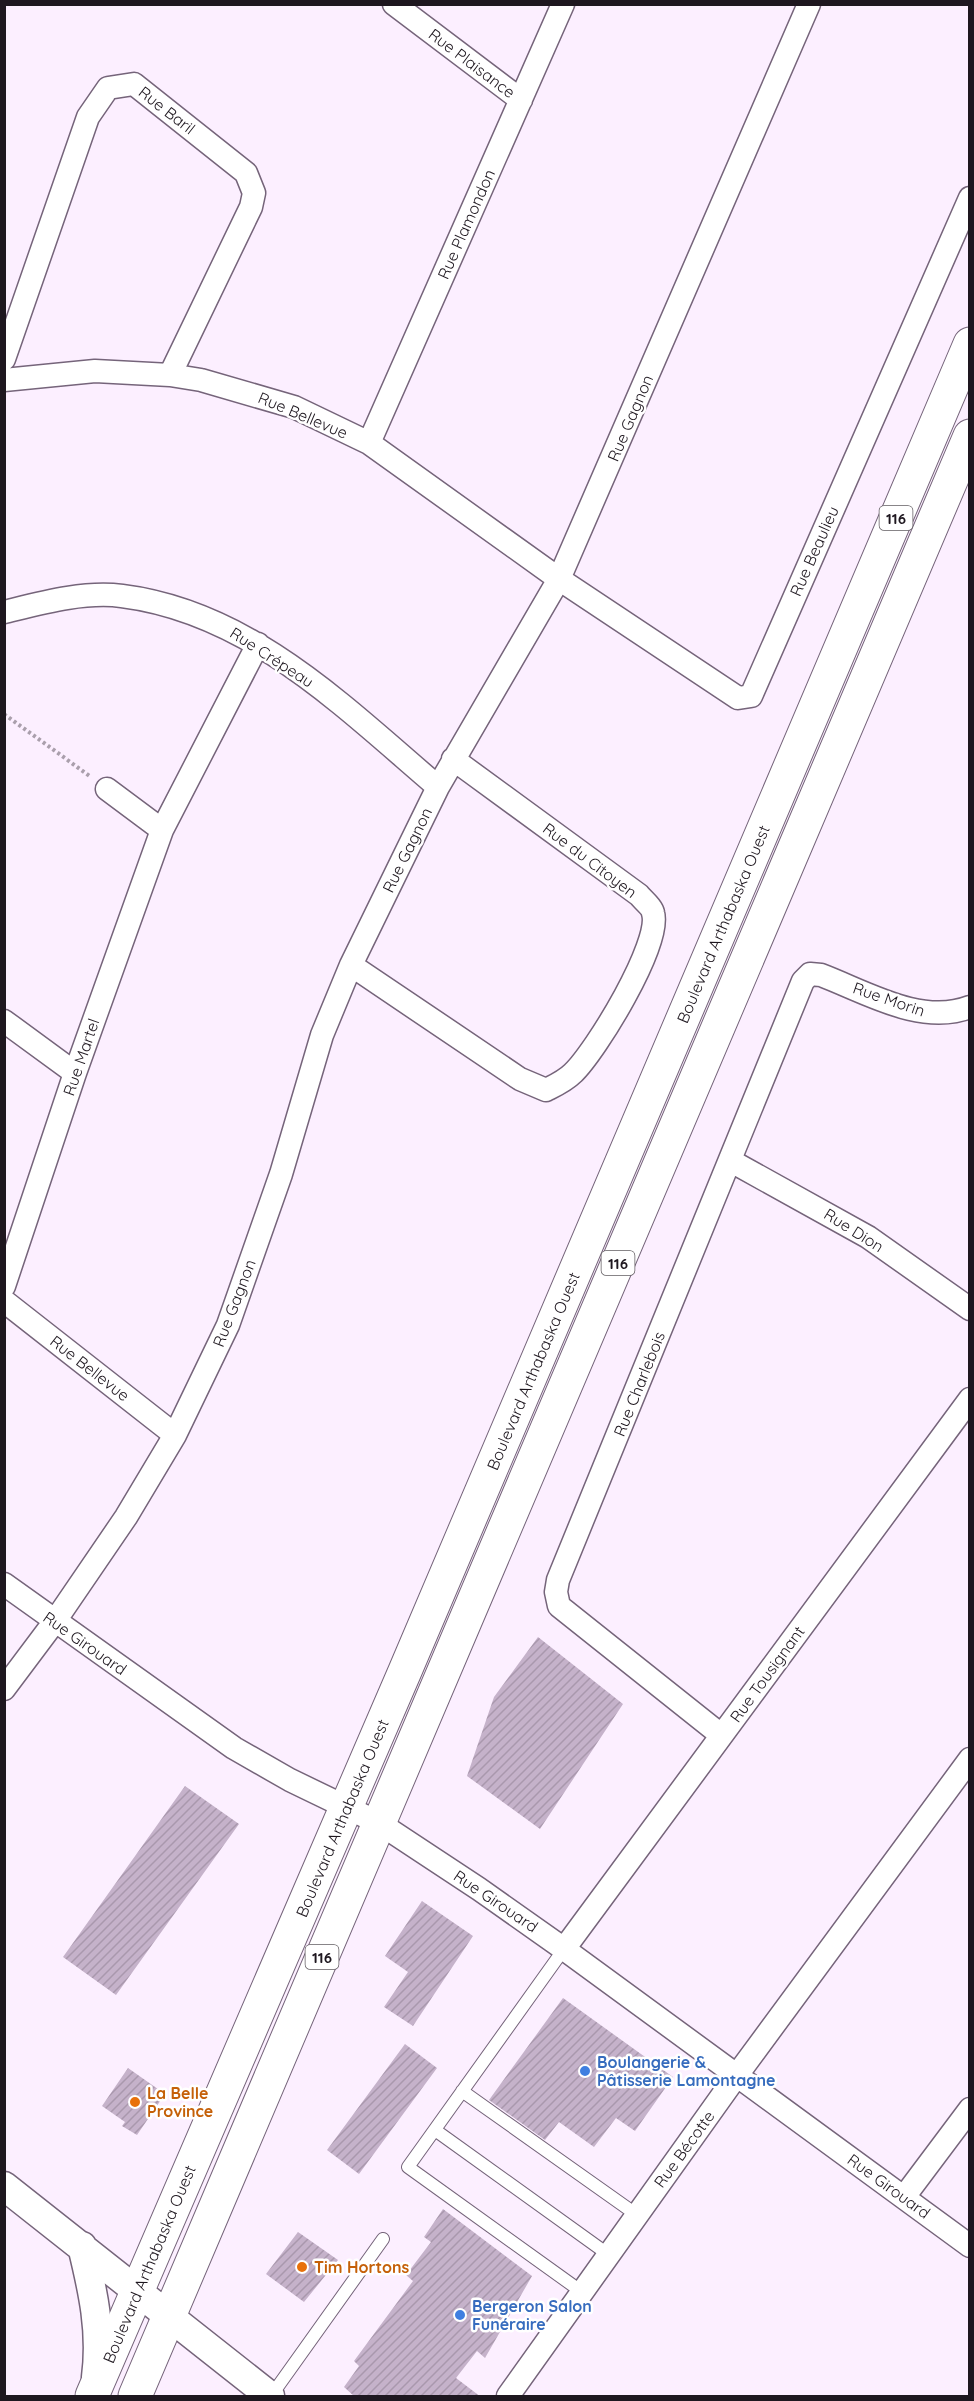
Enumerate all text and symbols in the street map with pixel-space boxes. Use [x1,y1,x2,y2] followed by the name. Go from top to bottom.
[425,24,519,102] street label: Rue Plaisance
[135,82,199,138] street label: Rue Baril
[433,166,499,282] street label: Rue Plamondon
[603,372,657,464] street label: Rue Gagnon
[255,387,351,443] street label: Rue Bellevue
[785,503,843,599] street label: Rue Beaulieu
[880,506,912,530] road number: 116
[226,623,318,691] street label: Rue Crépeau
[378,804,436,896] street label: Rue Gagnon
[539,818,641,902] street label: Rue du Citoyen
[672,822,774,1026] street label: Boulevard Arthabaska Ouest
[850,977,928,1021] street label: Rue Morin
[58,1016,104,1098] street label: Rue Martel
[820,1204,888,1256] street label: Rue Dion
[602,1251,634,1275] road number: 116
[208,1256,260,1350] street label: Rue Gagnon
[482,1269,584,1473] street label: Boulevard Arthabaska Ouest
[609,1329,669,1439] street label: Rue Charlebois
[46,1331,134,1405] street label: Rue Bellevue
[39,1607,131,1679] street label: Rue Girouard
[725,1622,809,1726] street label: Rue Tousignant
[291,1716,393,1920] street label: Boulevard Arthabaska Ouest
[450,1865,542,1937] street label: Rue Girouard
[306,1945,338,1969] road number: 116
[597,2052,776,2090] place label: Boulangerie & Pâtisserie Lamontagne
[578,2064,592,2078] marker: Boulangerie & Pâtisserie Lamontagne
[147,2083,213,2121] place label: La Belle Province
[128,2095,142,2109] marker: La Belle Province
[649,2107,719,2191] street label: Rue Bécotte
[844,2149,934,2223] street label: Rue Girouard
[98,2162,200,2366] street label: Boulevard Arthabaska Ouest
[314,2257,409,2277] place label: Tim Hortons
[295,2260,309,2274] marker: Tim Hortons
[472,2296,592,2334] place label: Bergeron Salon Funéraire
[453,2308,467,2322] marker: Bergeron Salon Funéraire

